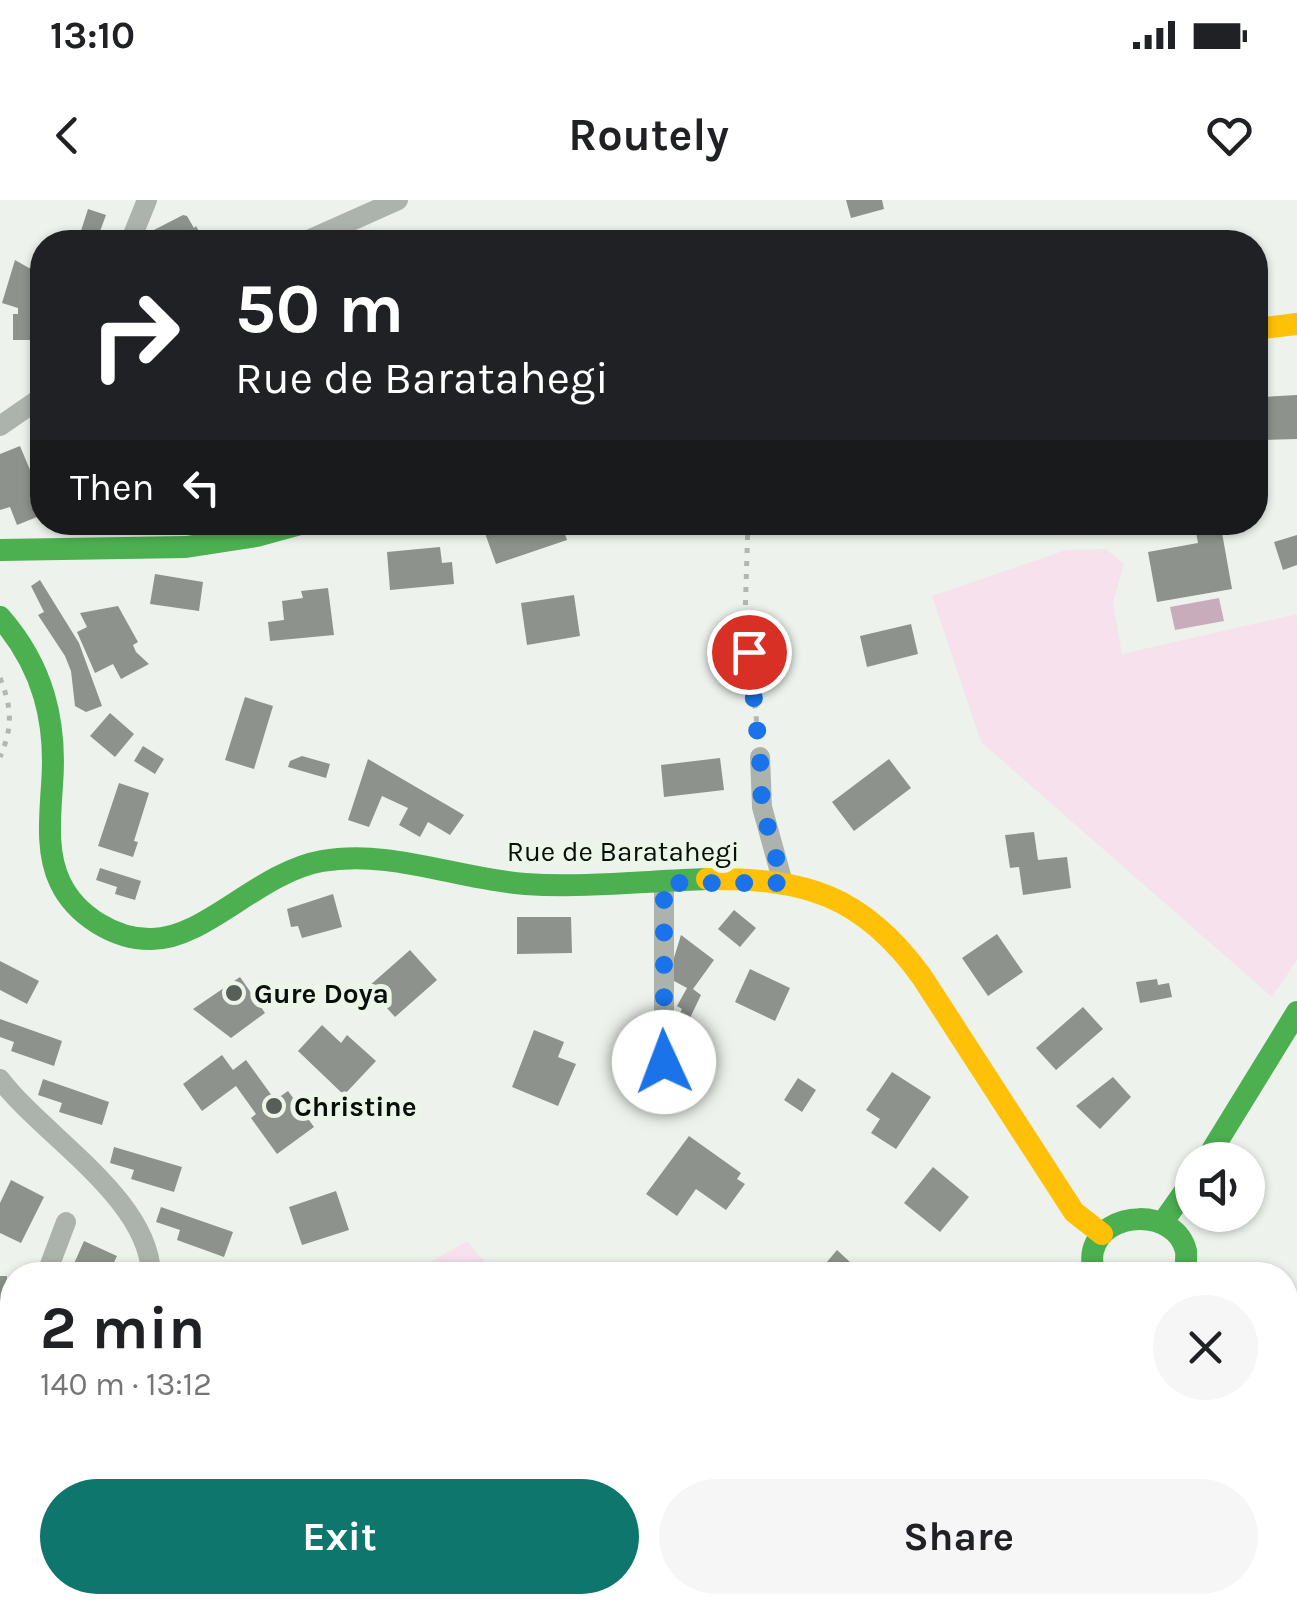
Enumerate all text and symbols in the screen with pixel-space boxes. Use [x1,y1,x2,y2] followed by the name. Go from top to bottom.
[50,13,135,58] text: 13:10
[40,108,95,163] icon: back
[1202,108,1257,163] icon: heart
[568,109,729,161] text: Routely
[235,268,404,350] text: 50 m
[70,270,200,400] icon: right
[235,352,609,404] text: Rue de Baratahegi
[174,460,229,515] icon: left
[70,465,154,510] text: Then
[707,610,792,695] pin
[722,625,777,680] icon: arrive
[507,835,739,868] street label: Rue de Baratahegi
[254,977,389,1010] place label: Gure Doya
[223,982,245,1004] marker: Gure Doya
[612,1010,716,1114] position arrow
[294,1090,417,1123] place label: Christine
[263,1095,285,1117] marker: Christine
[1175,1142,1265,1232] map controls
[1175,1142,1265,1232] button: sound
[40,1293,205,1363] text: 2 min
[1153,1295,1258,1400] button: close
[40,1366,212,1403] text: 140 m · 13:12
[40,1479,639,1594] button: Exit
[659,1479,1258,1594] button: Share

